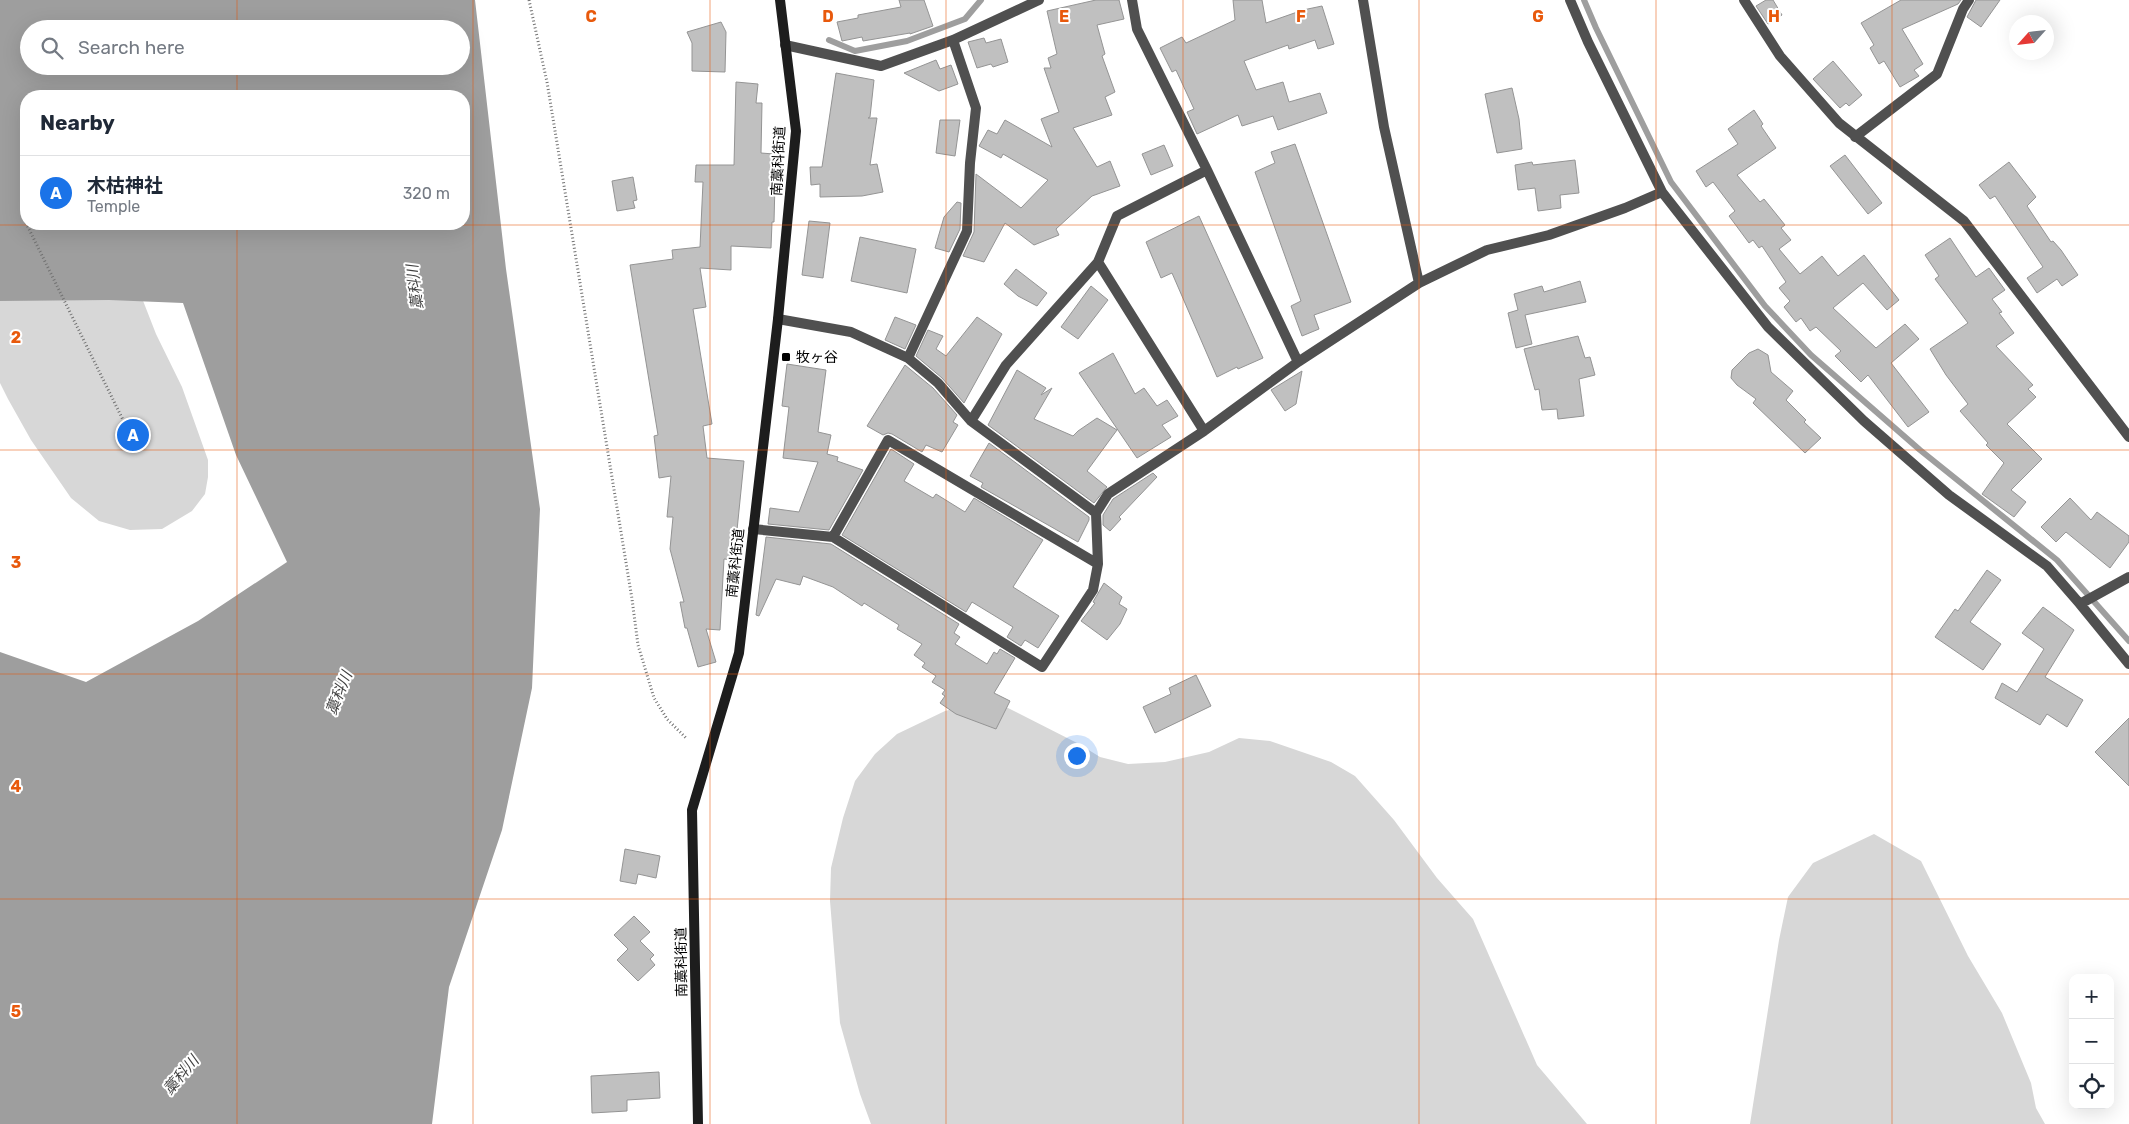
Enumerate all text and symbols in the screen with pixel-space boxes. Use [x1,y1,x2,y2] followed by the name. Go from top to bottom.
[585,7,597,26] text: C
[822,7,834,26] text: D
[1059,7,1069,26] text: E
[1296,7,1306,26] text: F
[1532,7,1544,26] text: G
[1768,7,1780,26] text: H
[2009,15,2054,60] north arrow
[20,20,470,75] search box
[38,34,66,62] icon: search
[78,36,185,59] text: Search here
[40,110,115,135] text: Nearby
[768,126,789,196] street label: 南藁科街道
[87,174,163,197] text: 木枯神社
[50,184,62,203] text: A
[403,184,450,203] text: 320 m
[87,197,140,216] text: Temple
[403,262,427,310] water label: 藁科川
[11,328,21,347] text: 2
[796,349,838,366] place label: 牧ヶ谷
[780,351,792,363] marker: 牧ヶ谷
[117,416,149,454] pin: A
[723,527,748,599] street label: 南藁科街道
[11,553,21,572] text: 3
[322,667,357,717] water label: 藁科川
[1064,743,1090,769] your location
[11,777,22,796] text: 4
[672,927,691,997] street label: 南藁科街道
[2069,974,2114,1109] map controls
[2069,974,2114,1019] button: +
[11,1002,21,1021] text: 5
[2069,1019,2114,1064] button: −
[160,1050,204,1098] water label: 藁科川
[2069,1064,2114,1109] button: locate

